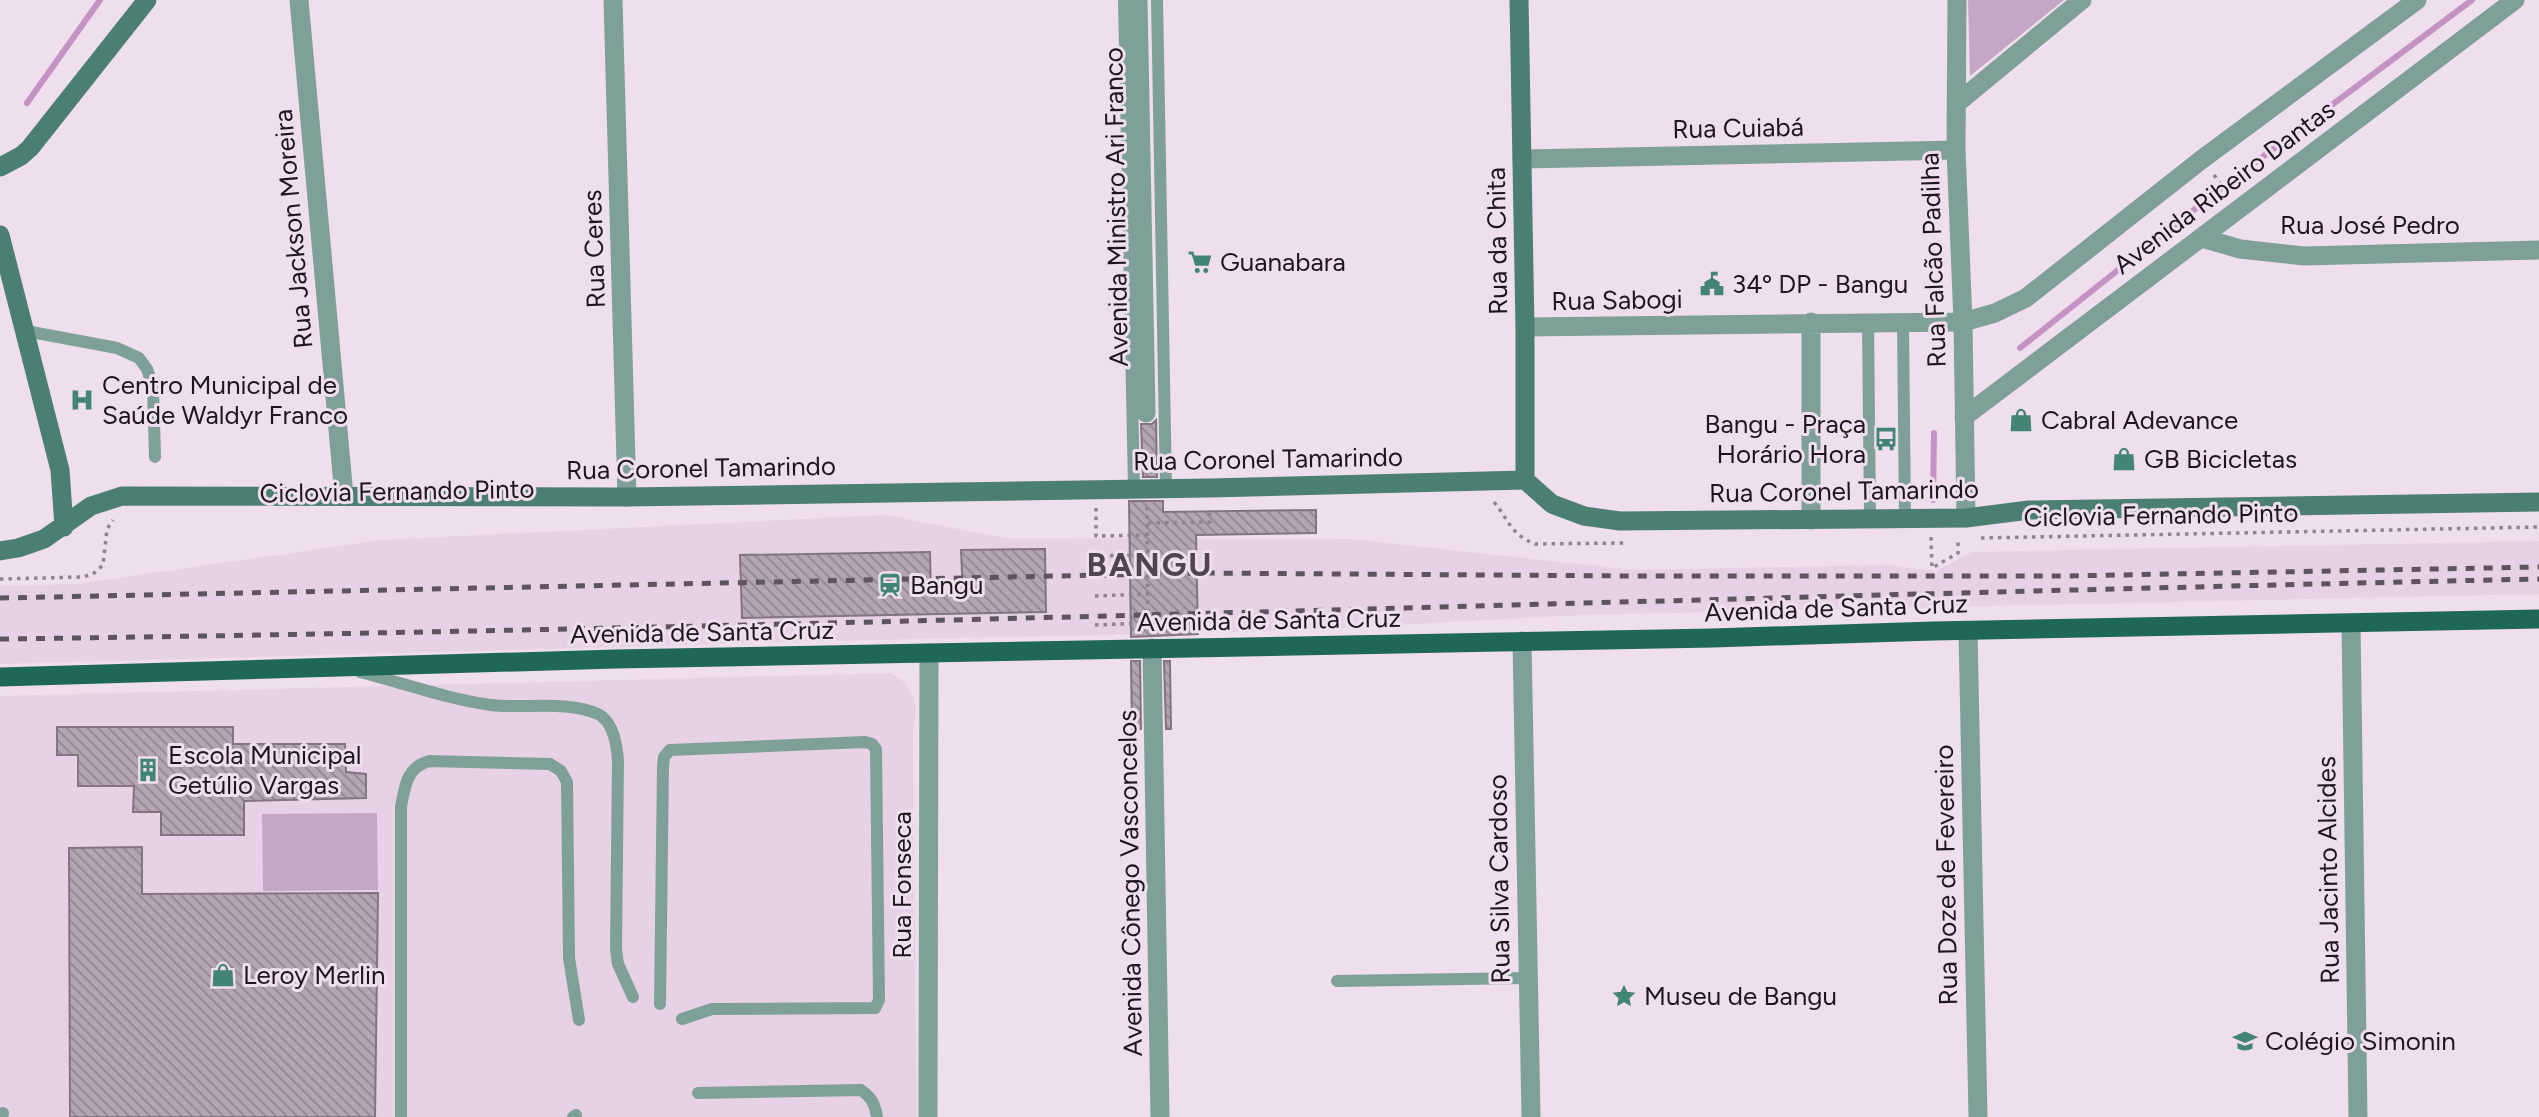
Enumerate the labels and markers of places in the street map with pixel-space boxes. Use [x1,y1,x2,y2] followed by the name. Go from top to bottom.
[1220,246,1346,278] place label: Guanabara
[1186,248,1214,276] supermarket icon: Guanabara
[1732,268,1908,300] place label: 34º DP - Bangu
[1698,270,1726,298] public building icon: 34º DP - Bangu
[102,369,348,431] place label: Centro Municipal de Saúde Waldyr Franco
[68,386,96,414] hospital icon: Centro Municipal de Saúde Waldyr Franco
[2041,404,2238,436] place label: Cabral Adevance
[2007,406,2035,434] shop icon: Cabral Adevance
[1705,408,1866,470] place label: Bangu - Praça Horário Hora
[1872,425,1900,453] bus stop icon: Bangu - Praça Horário Hora
[2144,443,2297,475] place label: GB Bicicletas
[2110,445,2138,473] shop icon: GB Bicicletas
[910,569,983,601] place label: Bangu
[876,571,904,599] station icon: Bangu
[168,739,362,801] place label: Escola Municipal Getúlio Vargas
[134,756,162,784] building icon: Escola Municipal Getúlio Vargas
[243,959,386,991] place label: Leroy Merlin
[209,961,237,989] shop icon: Leroy Merlin
[1644,980,1837,1012] place label: Museu de Bangu
[1610,982,1638,1010] place icon: Museu de Bangu
[2265,1025,2456,1057] place label: Colégio Simonin
[2231,1027,2259,1055] school or university icon: Colégio Simonin

